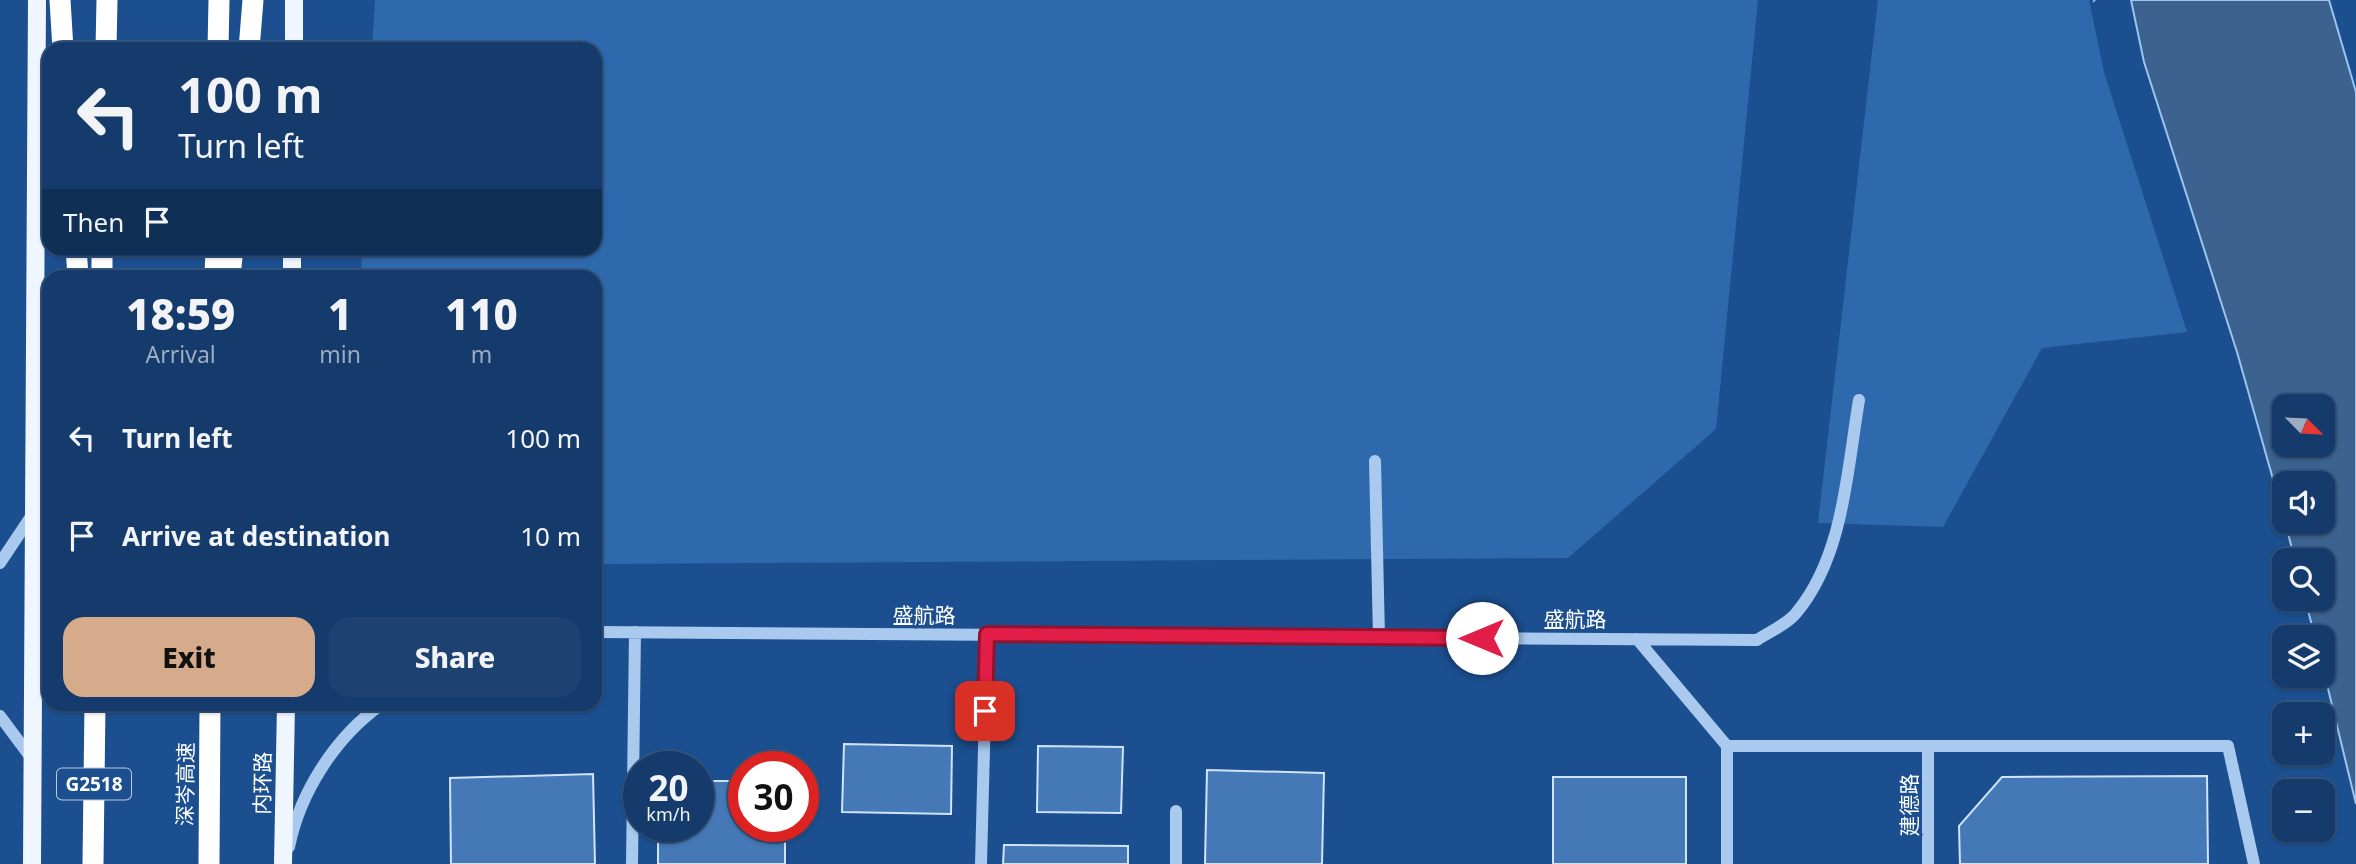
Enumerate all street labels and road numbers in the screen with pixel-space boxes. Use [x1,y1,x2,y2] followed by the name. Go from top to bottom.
[893,601,956,629] street label: 盛航路
[1544,605,1607,633] street label: 盛航路
[170,742,200,826] street label: 深岑高速
[247,751,277,815] street label: 内环路
[57,768,131,800] road number: G2518
[1895,774,1923,837] street label: 建德路

